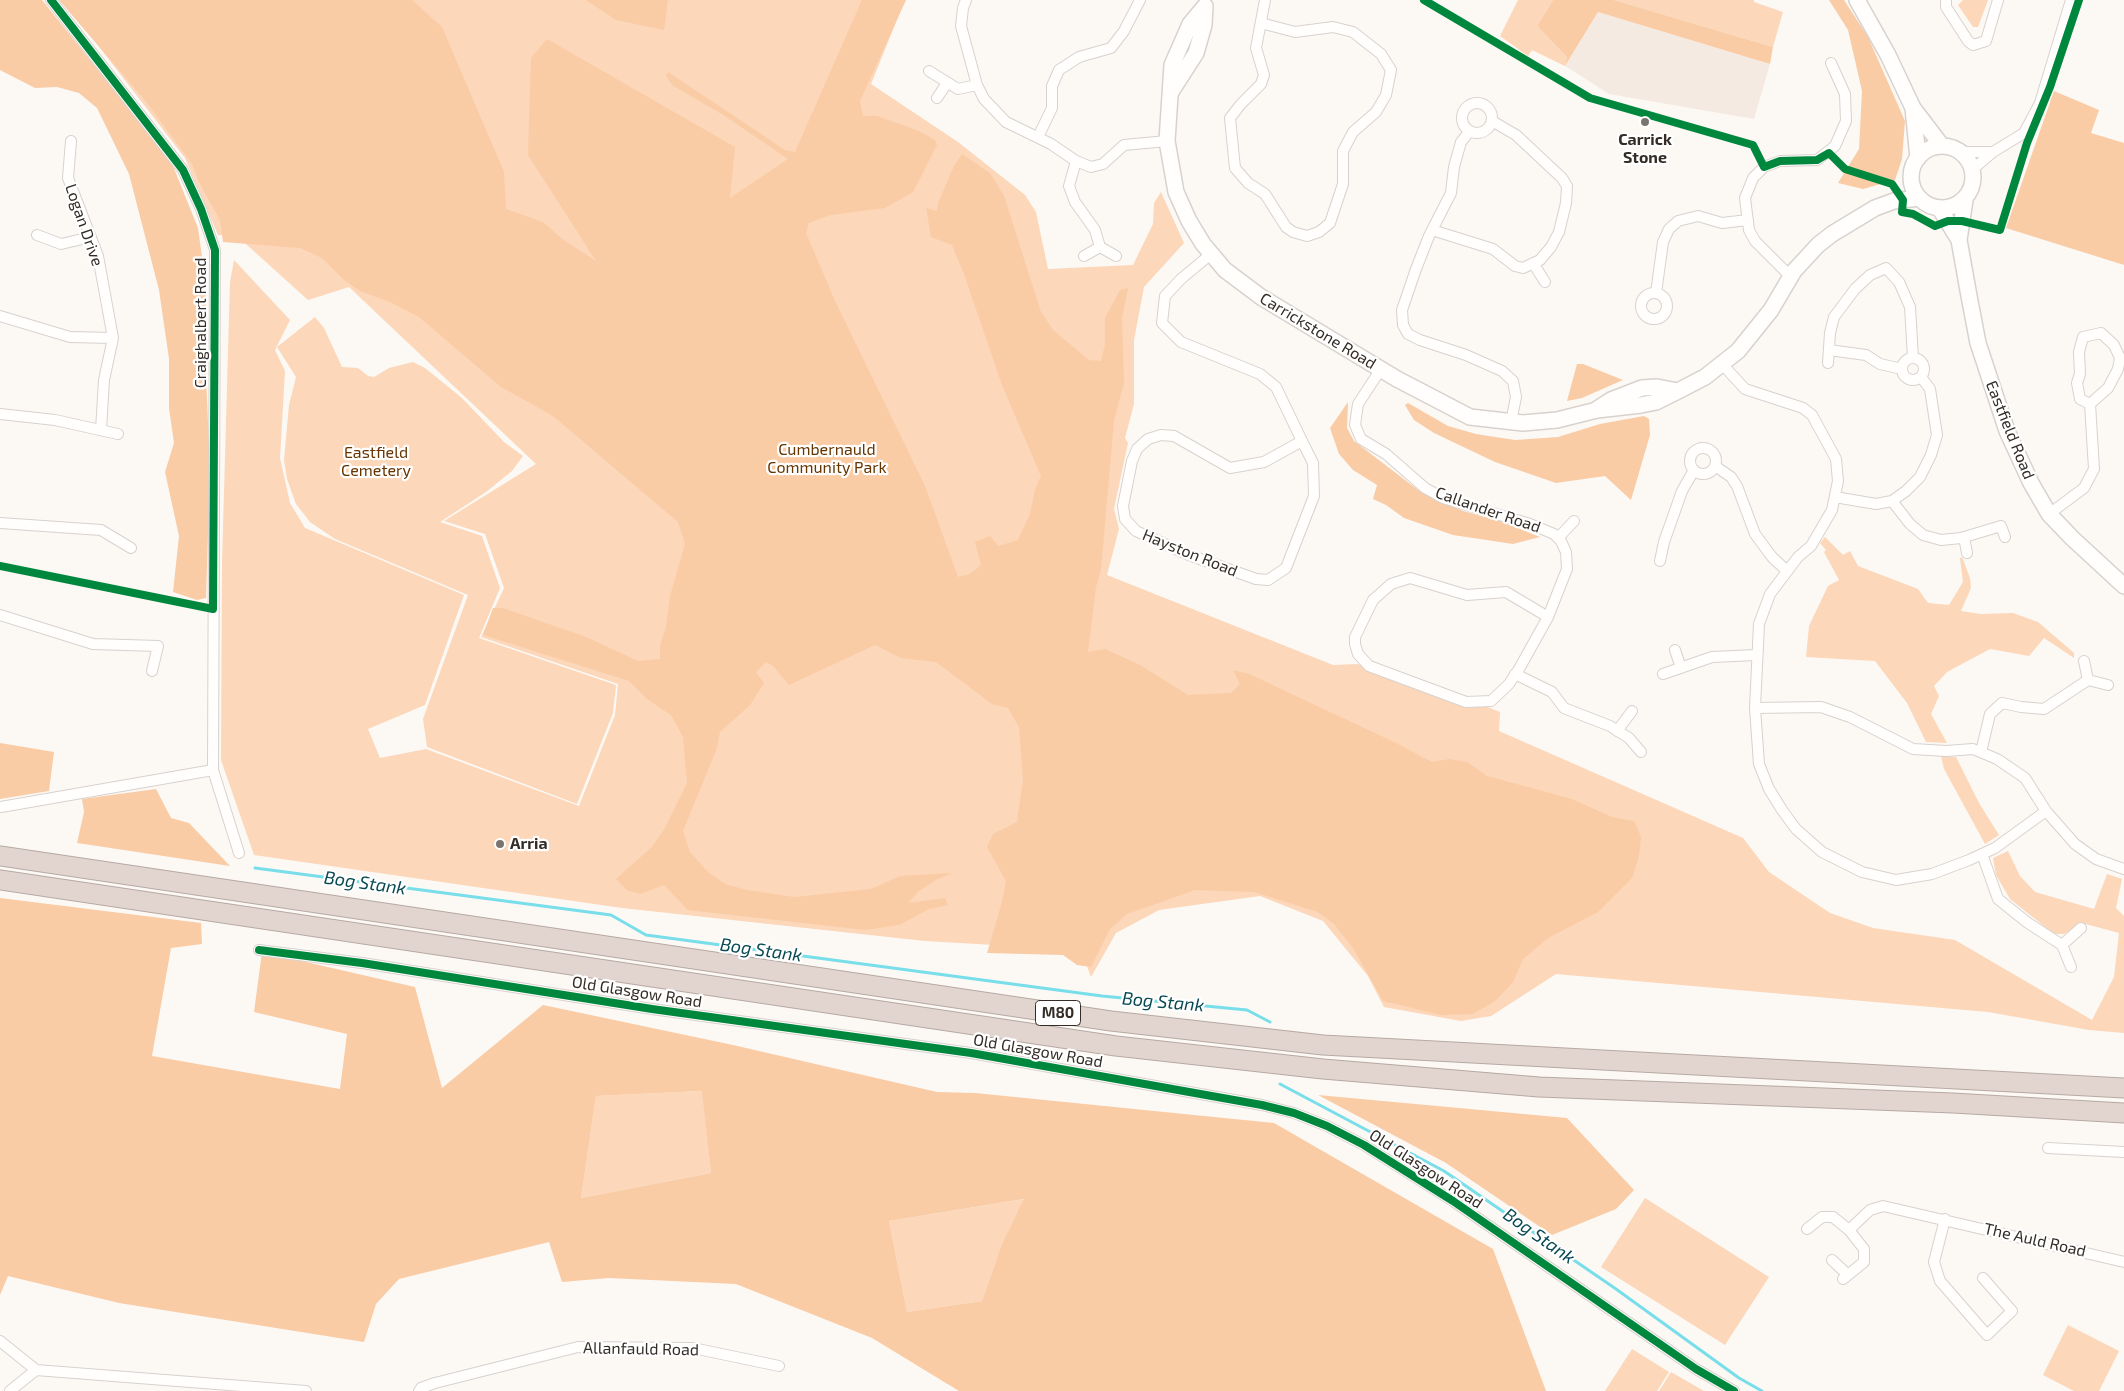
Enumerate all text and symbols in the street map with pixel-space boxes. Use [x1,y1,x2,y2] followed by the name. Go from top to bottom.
[1639,116,1651,128] marker: Carrick Stone
[1618,130,1672,168] place label: Carrick Stone
[61,181,107,269] street label: Logan Drive
[191,258,211,388] street label: Craighalbert Road
[1256,289,1380,373] street label: Carrickstone Road
[1982,378,2038,482] street label: Eastfield Road
[767,440,887,478] park label: Cumbernauld Community Park
[341,443,411,481] park label: Eastfield Cemetery
[1433,483,1543,537] street label: Callander Road
[1140,525,1240,581] street label: Hayston Road
[510,834,548,854] place label: Arria
[494,838,506,850] marker: Arria
[323,867,407,899] water label: Bog Stank
[719,934,803,966] water label: Bog Stank
[571,972,703,1012] street label: Old Glasgow Road
[1121,988,1205,1016] water label: Bog Stank
[1036,1000,1080,1026] road number: M80
[972,1030,1104,1072] street label: Old Glasgow Road
[1366,1125,1486,1213] street label: Old Glasgow Road
[1499,1203,1579,1269] water label: Bog Stank
[1982,1219,2088,1261] street label: The Auld Road
[583,1338,699,1360] street label: Allanfauld Road

